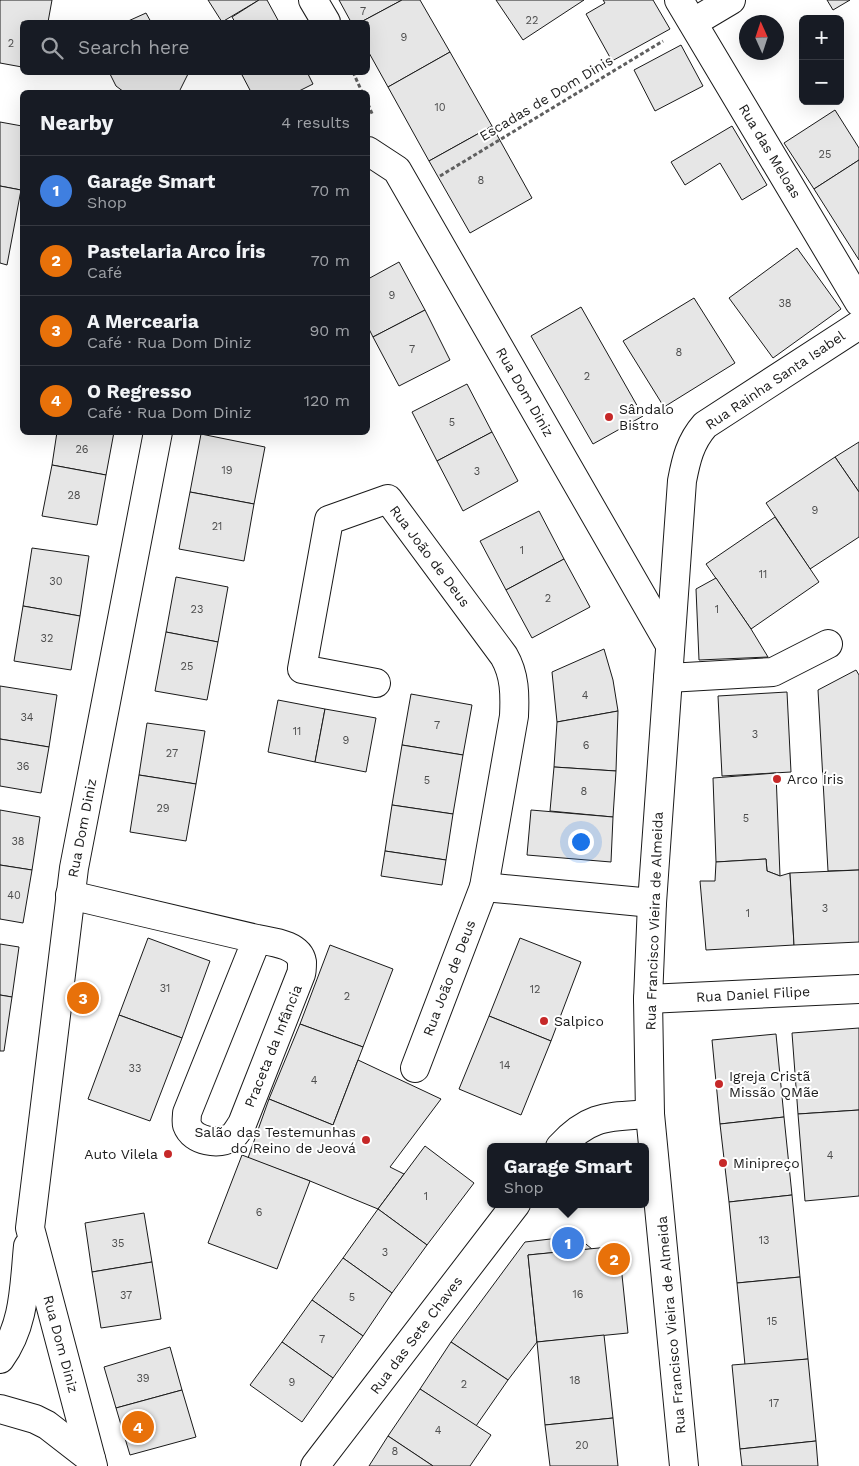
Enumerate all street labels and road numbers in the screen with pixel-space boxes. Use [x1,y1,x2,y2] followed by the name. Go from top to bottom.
[476,52,616,144] street label: Escadas de Dom Dinis
[736,101,804,201] street label: Rua das Meloas
[702,327,848,433] street label: Rua Rainha Santa Isabel
[493,345,557,439] street label: Rua Dom Diniz
[387,502,473,610] street label: Rua João de Deus
[65,777,99,879] street label: Rua Dom Diniz
[642,811,666,1031] street label: Rua Francisco Vieira de Almeida
[419,918,479,1038] street label: Rua João de Deus
[241,982,305,1110] street label: Praceta da Infância
[695,983,811,1005] street label: Rua Daniel Filipe
[653,1215,688,1435] street label: Rua Francisco Vieira de Almeida
[366,1273,466,1397] street label: Rua das Sete Chaves
[40,1293,82,1395] street label: Rua Dom Diniz

